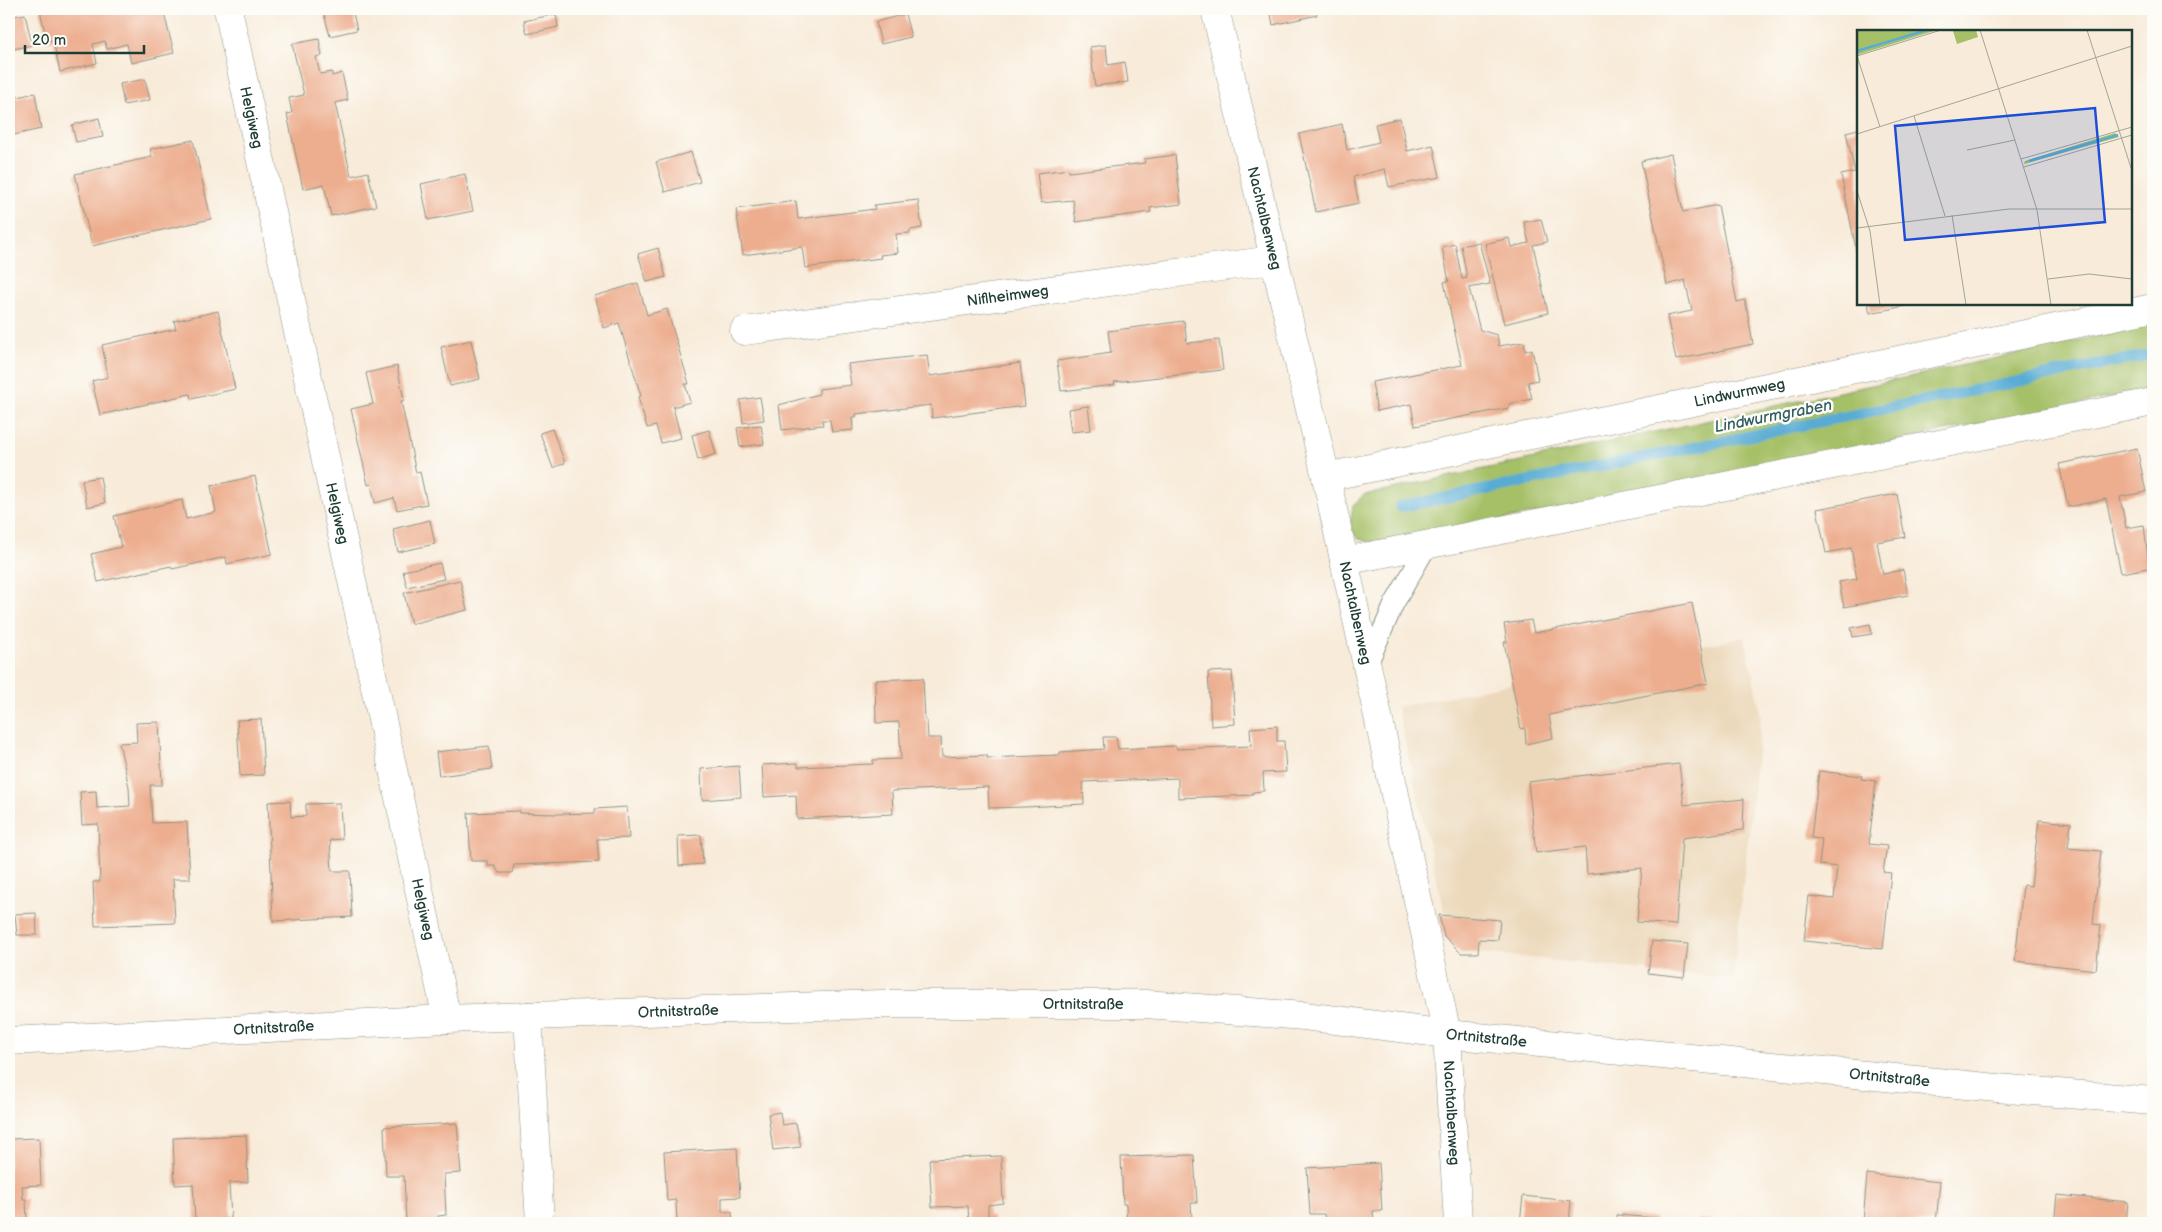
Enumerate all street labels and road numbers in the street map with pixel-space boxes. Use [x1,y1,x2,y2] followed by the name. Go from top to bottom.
[235,85,267,150] street label: Helgiweg
[1243,165,1286,272] street label: Nachtalbenweg
[966,281,1050,311] street label: Niflheimweg
[1692,374,1787,412] street label: Lindwurmweg
[321,481,353,546] street label: Helgiweg
[1335,559,1375,666] street label: Nachtalbenweg
[407,876,439,942] street label: Helgiweg
[1043,995,1124,1014] street label: Ortnitstraße
[637,1001,719,1022] street label: Ortnitstraße
[233,1017,315,1040] street label: Ortnitstraße
[1445,1025,1528,1052] street label: Ortnitstraße
[1439,1060,1464,1166] street label: Nachtalbenweg
[1848,1065,1931,1091] street label: Ortnitstraße

